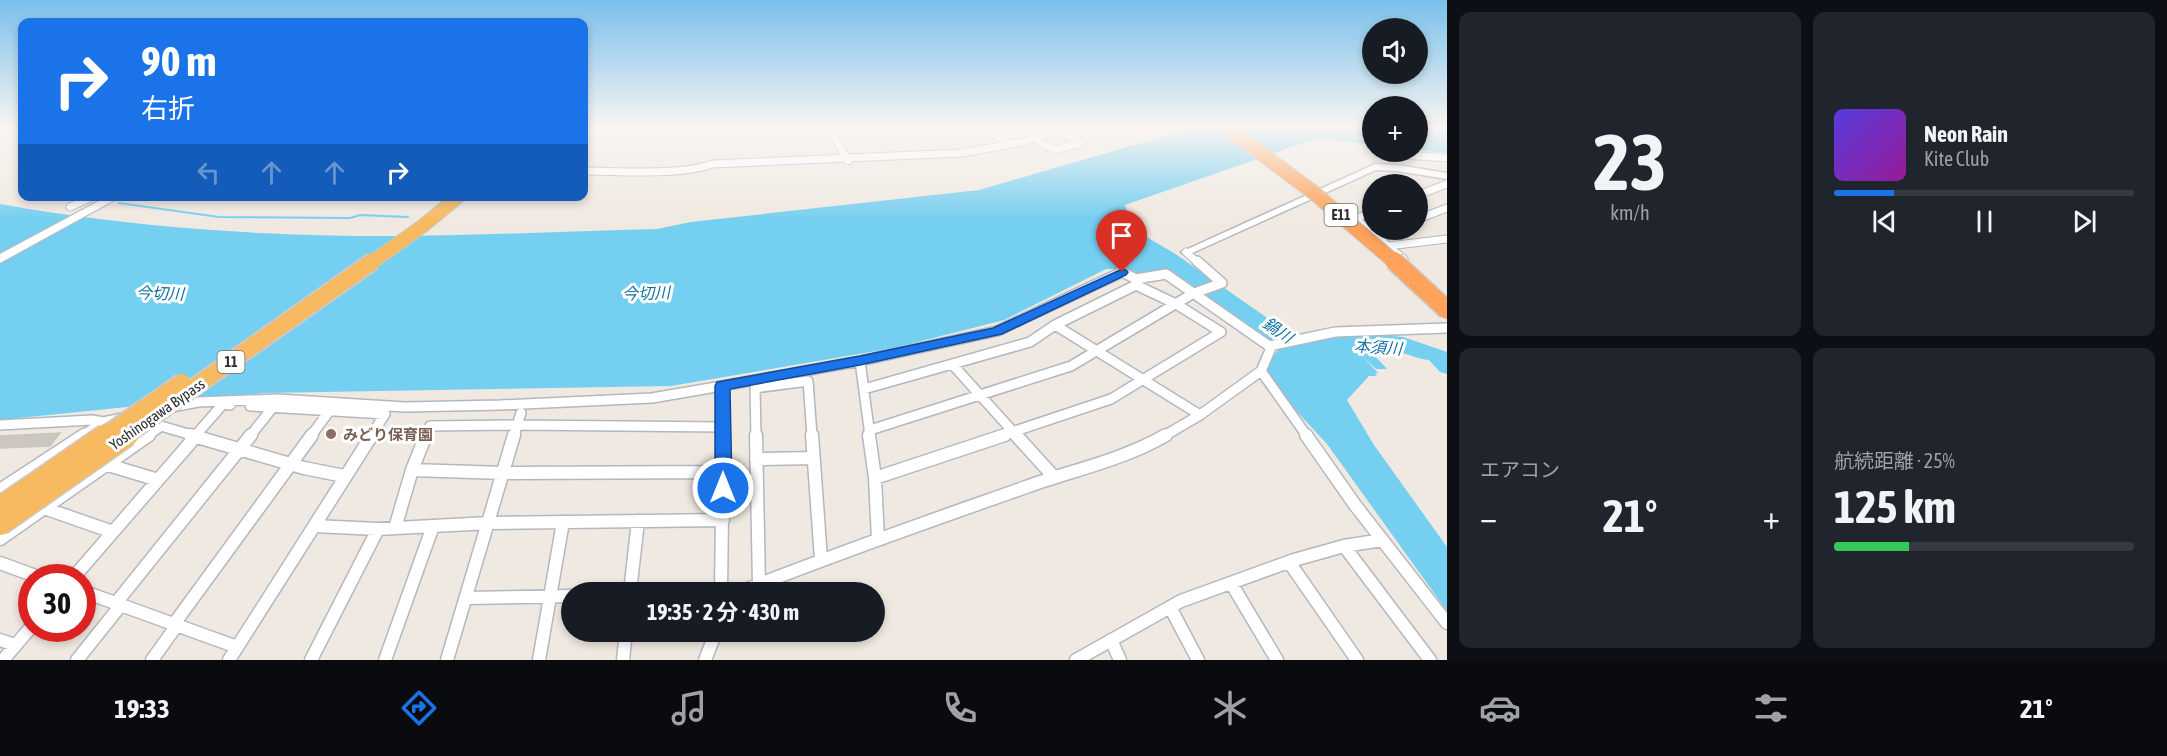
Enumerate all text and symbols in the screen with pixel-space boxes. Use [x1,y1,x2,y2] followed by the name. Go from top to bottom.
[1362,18,1428,240] map controls
[1362,18,1428,84] button: sound
[141,37,216,85] text: 90 m
[42,42,120,120] icon: right
[141,93,195,124] text: 右折
[1362,96,1428,162] button: +
[1593,117,1667,207] text: 23
[1924,121,2008,147] text: Neon Rain
[1924,147,1989,170] text: Kite Club
[192,156,225,189] icon: left
[255,156,288,189] icon: ahead
[318,156,351,189] icon: ahead
[381,156,414,189] icon: right
[1362,174,1428,240] button: −
[1610,201,1650,224] text: km/h
[1324,204,1358,226] road number: E11
[1868,205,1901,238] icon: previous
[1968,205,2001,238] icon: pause
[2068,205,2101,238] icon: next
[1096,210,1147,272] pin
[1105,219,1138,252] icon: arrive
[136,283,186,303] water label: 今切川
[622,283,672,303] water label: 今切川
[1260,314,1298,348] water label: 鍋川
[1353,336,1405,358] water label: 本須川
[218,351,244,373] road number: 11
[106,375,208,453] street label: Yoshinogawa Bypass
[343,426,433,443] place label: みどり保育園
[324,427,338,441] marker: みどり保育園
[1834,449,1955,472] text: 航続距離 · 25%
[691,456,755,520] position arrow
[1480,458,1560,481] text: エアコン
[1834,481,1956,533] text: 125 km
[1603,490,1657,542] text: 21°
[1480,498,1497,536] text: −
[1763,498,1780,536] text: +
[18,564,96,642] speed limit sign: 30
[647,599,799,625] text: 19:35 · 2 分 · 430 m
[398,687,440,729] icon: directions
[668,687,710,729] icon: music
[939,687,981,729] icon: phone
[1209,687,1251,729] icon: climate
[1479,687,1521,729] icon: car
[1750,687,1792,729] icon: filters
[114,693,170,724] text: 19:33
[2020,693,2053,724] text: 21°

